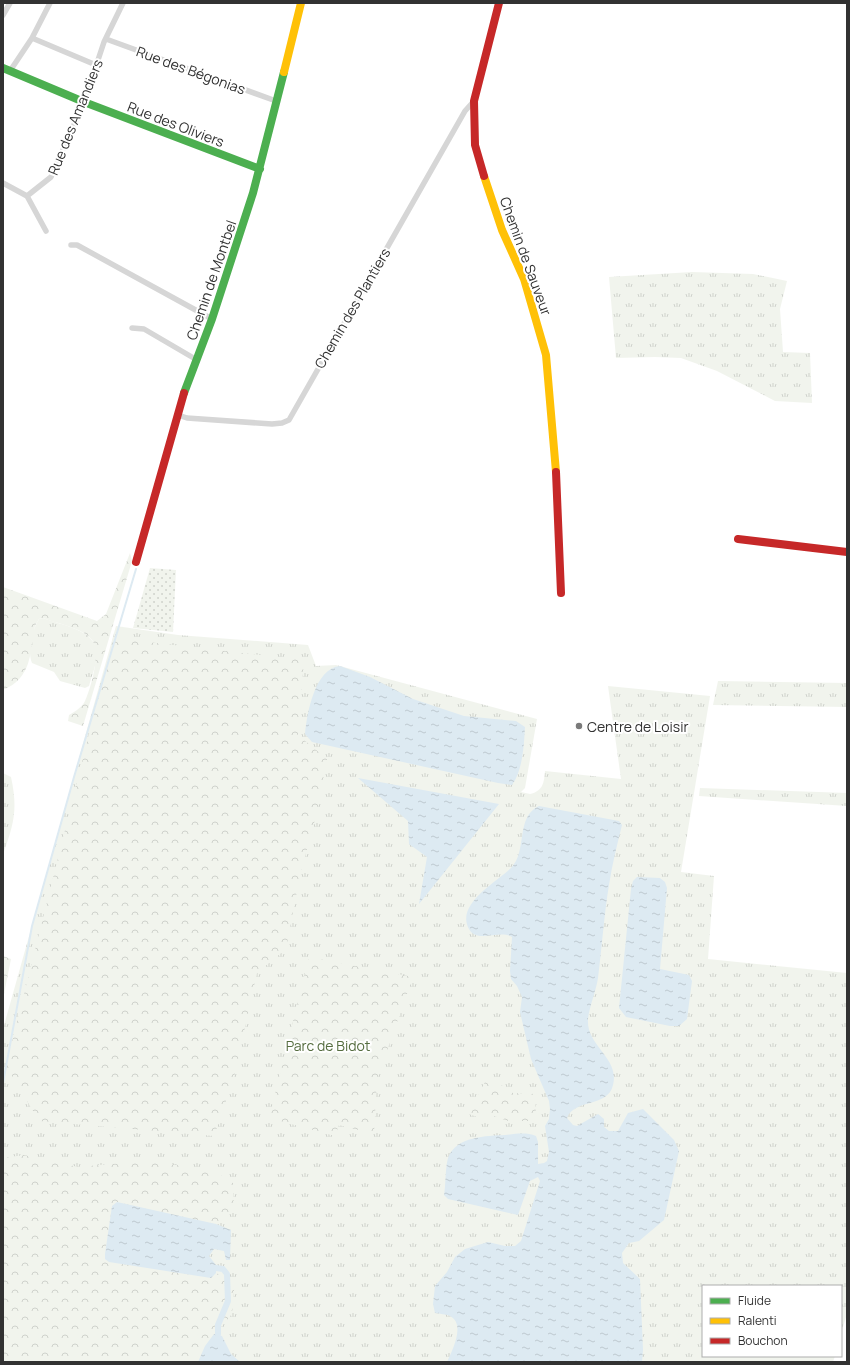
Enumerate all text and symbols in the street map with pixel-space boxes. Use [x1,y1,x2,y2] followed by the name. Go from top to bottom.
[134,41,248,99] street label: Rue des Bégonias
[43,56,107,178] street label: Rue des Amandiers
[125,97,227,151] street label: Rue des Oliviers
[496,194,556,318] street label: Chemin de Sauveur
[182,218,240,342] street label: Chemin de Montbel
[310,244,394,372] street label: Chemin des Plantiers
[587,717,688,736] place label: Centre de Loisir
[574,721,584,731] marker: Centre de Loisir
[286,1036,371,1055] park label: Parc de Bidot
[702,1285,842,1357] legend
[738,1292,771,1309] text: Fluide
[738,1312,777,1329] text: Ralenti
[738,1332,788,1349] text: Bouchon

